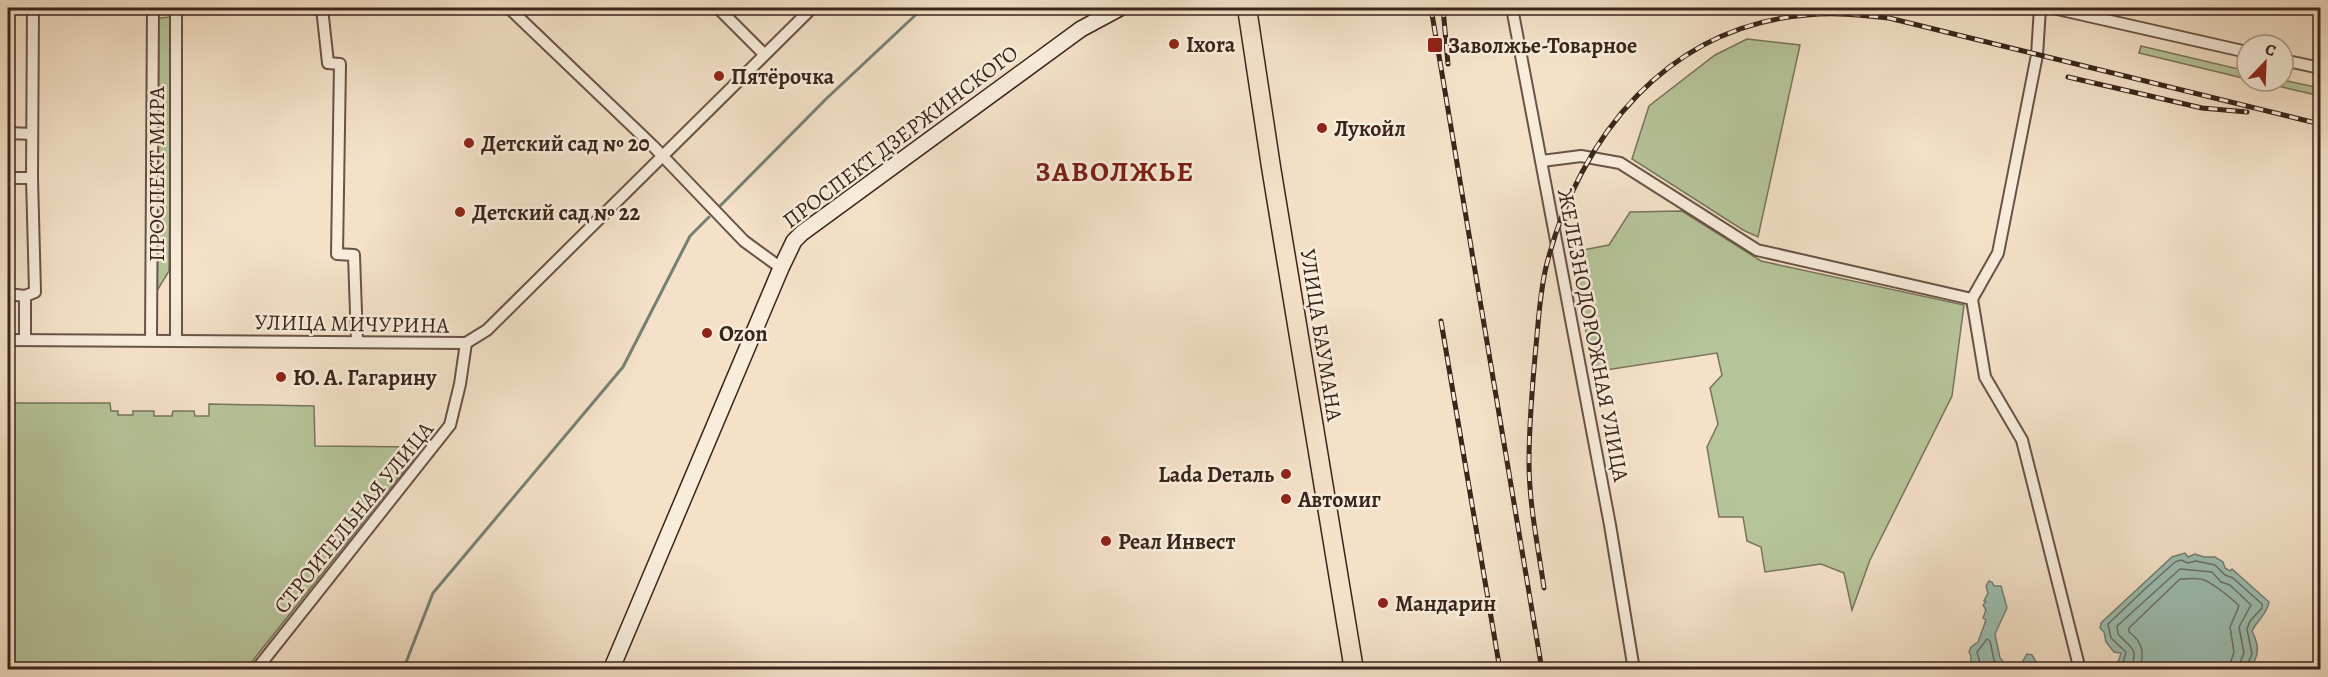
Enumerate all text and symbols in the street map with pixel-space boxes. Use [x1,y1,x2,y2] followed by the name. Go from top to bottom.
[1186,30,1236,60] place label: Ixora
[1448,31,1637,61] place label: Заволжье-Товарное
[2235,33,2295,93] north arrow
[1426,36,1444,54] marker: Заволжье-Товарное
[1167,37,1181,51] marker: Ixora
[777,38,1025,235] street label: ПРОСПЕКТ ДЗЕРЖИНСКОГО
[2262,38,2279,62] text: С
[731,62,835,92] place label: Пятёрочка
[712,69,726,83] marker: Пятёрочка
[142,85,172,262] street label: ПРОСПЕКТ МИРА
[1334,114,1406,144] place label: Лукойл
[1315,121,1329,135] marker: Лукойл
[481,129,649,159] place label: Детский сад № 20
[462,136,476,150] marker: Детский сад № 20
[1035,153,1195,191] district label: ЗАВОЛЖЬЕ
[1550,186,1636,485] street label: ЖЕЛЕЗНОДОРОЖНАЯ УЛИЦА
[472,198,640,228] place label: Детский сад № 22
[453,205,467,219] marker: Детский сад № 22
[1293,247,1350,425] street label: УЛИЦА БАУМАНА
[254,307,451,341] street label: УЛИЦА МИЧУРИНА
[719,319,768,349] place label: Ozon
[700,326,714,340] marker: Ozon
[293,363,437,393] place label: Ю. А. Гагарину
[274,370,288,384] marker: Ю. А. Гагарину
[267,414,441,620] street label: СТРОИТЕЛЬНАЯ УЛИЦА
[1158,460,1274,490] place label: Lada Dеталь
[1279,467,1293,481] marker: Lada Dеталь
[1297,485,1381,515] place label: Автомиг
[1279,492,1293,506] marker: Автомиг
[1118,527,1236,557] place label: Реал Инвест
[1099,534,1113,548] marker: Реал Инвест
[1395,589,1496,619] place label: Мандарин
[1376,596,1390,610] marker: Мандарин

